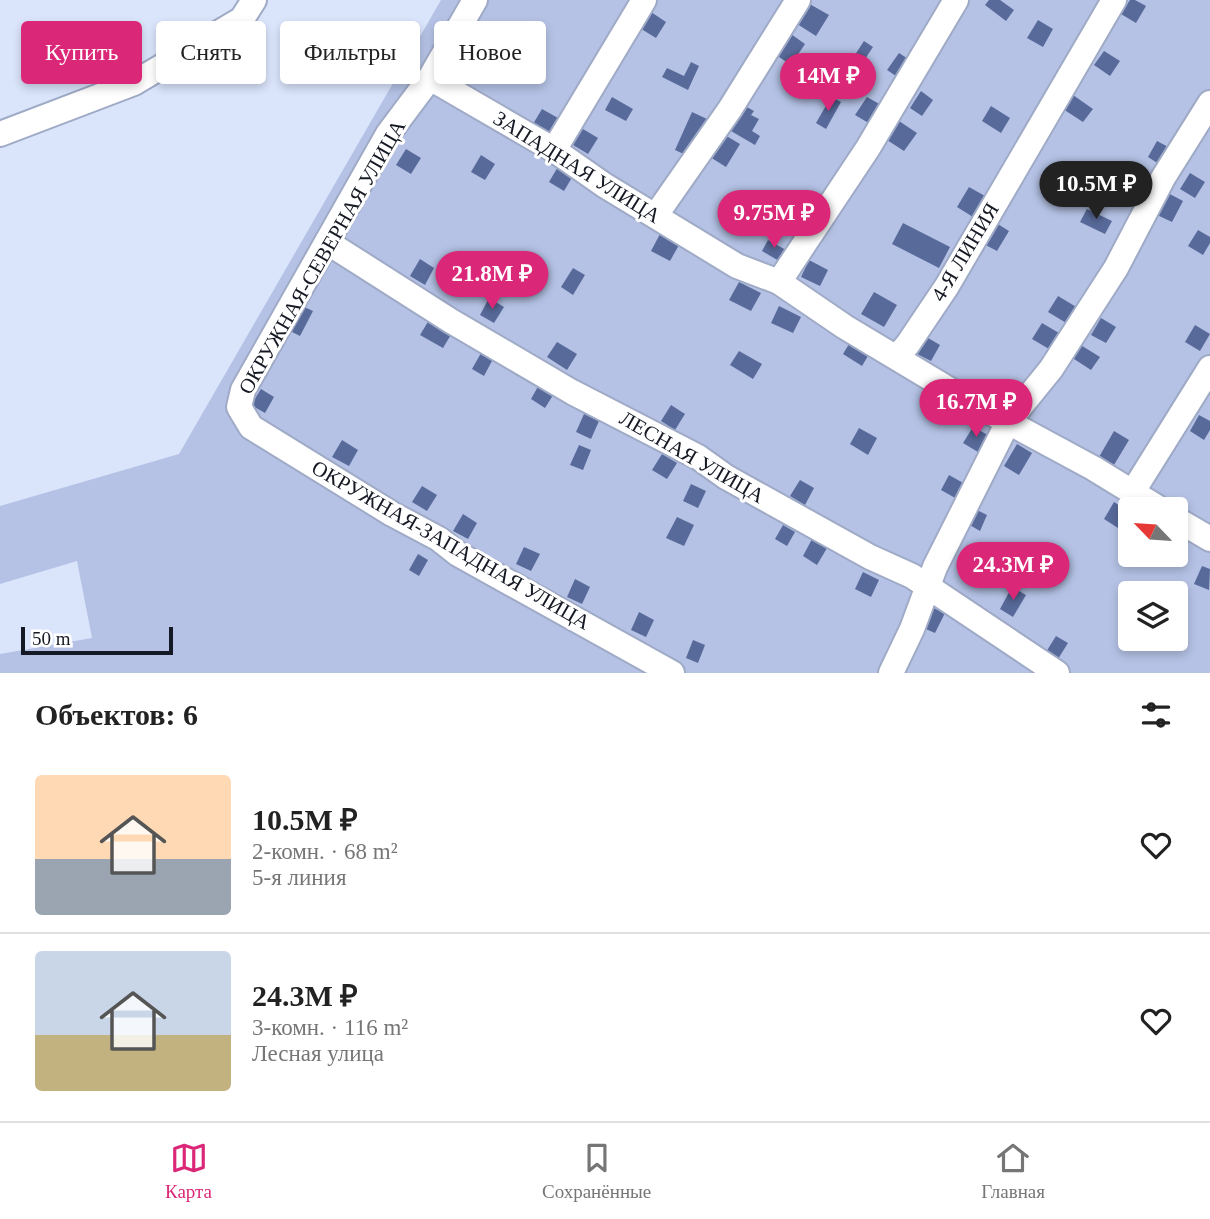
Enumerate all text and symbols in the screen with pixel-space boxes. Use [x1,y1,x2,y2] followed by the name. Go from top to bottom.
[21,21,142,84] chip: Купить
[156,21,266,84] chip: Снять
[280,21,420,84] chip: Фильтры
[434,21,546,84] chip: Новое
[779,54,877,113] pin: 14M ₽
[796,63,860,88] text: 14M ₽
[489,106,666,229] street label: ЗАПАДНАЯ УЛИЦА
[233,115,411,398] street label: ОКРУЖНАЯ-СЕВЕРНАЯ УЛИЦА
[1031,162,1161,221] pin: 10.5M ₽
[1055,171,1137,196] text: 10.5M ₽
[709,190,839,250] pin: 9.75M ₽
[926,198,1004,306] street label: 4-Я ЛИНИЯ
[733,200,815,225] text: 9.75M ₽
[427,252,557,311] pin: 21.8M ₽
[451,261,533,286] text: 21.8M ₽
[911,380,1041,439] pin: 16.7M ₽
[935,389,1017,414] text: 16.7M ₽
[615,406,769,509] street label: ЛЕСНАЯ УЛИЦА
[308,455,595,635] street label: ОКРУЖНАЯ-ЗАПАДНАЯ УЛИЦА
[1118,497,1188,567] north arrow
[1118,497,1188,651] map controls
[948,542,1078,602] pin: 24.3M ₽
[972,552,1054,577] text: 24.3M ₽
[1118,581,1188,651] button: layers
[21,624,173,656] scale bar
[32,628,71,649] text: 50 m
[1137,696,1175,734] icon: filters
[35,698,198,731] text: Объектов: 6
[91,803,175,887] icon: home
[252,803,358,836] text: 10.5M ₽
[1137,826,1175,864] icon: heart
[252,839,398,864] text: 2-комн. · 68 m²
[252,865,346,890] text: 5-я линия
[91,979,175,1063] icon: home
[252,979,358,1012] text: 24.3M ₽
[1137,1002,1175,1040] icon: heart
[252,1015,408,1040] text: 3-комн. · 116 m²
[252,1041,384,1066] text: Лесная улица
[165,1139,212,1203] tab: Карта
[542,1139,651,1203] tab: Сохранённые
[981,1139,1045,1203] tab: Главная

